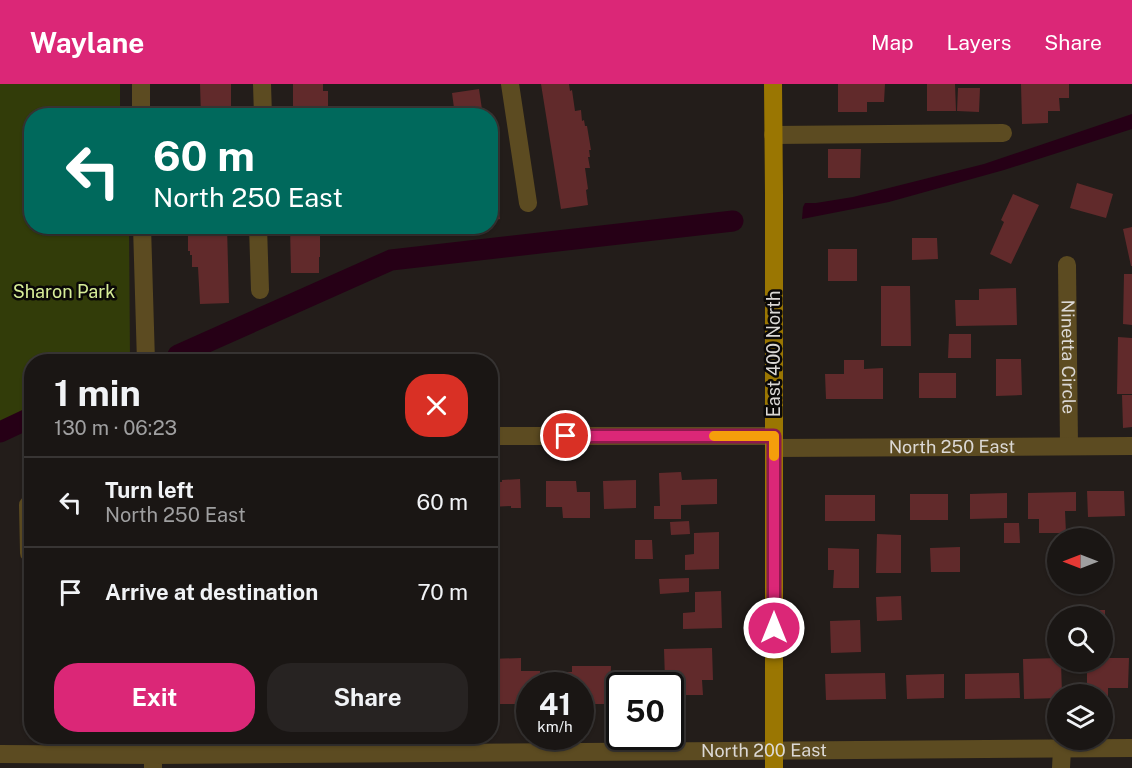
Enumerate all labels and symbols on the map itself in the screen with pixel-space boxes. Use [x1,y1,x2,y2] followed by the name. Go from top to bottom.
[13,281,115,302] park label: Sharon Park
[763,291,784,417] street label: East 400 North
[1057,300,1080,414] street label: Ninetta Circle
[540,410,591,461] pin
[889,436,1015,457] street label: North 250 East
[1047,528,1113,594] north arrow
[742,596,806,660] position arrow
[606,672,684,750] speed limit sign: 50
[701,739,827,761] street label: North 200 East

